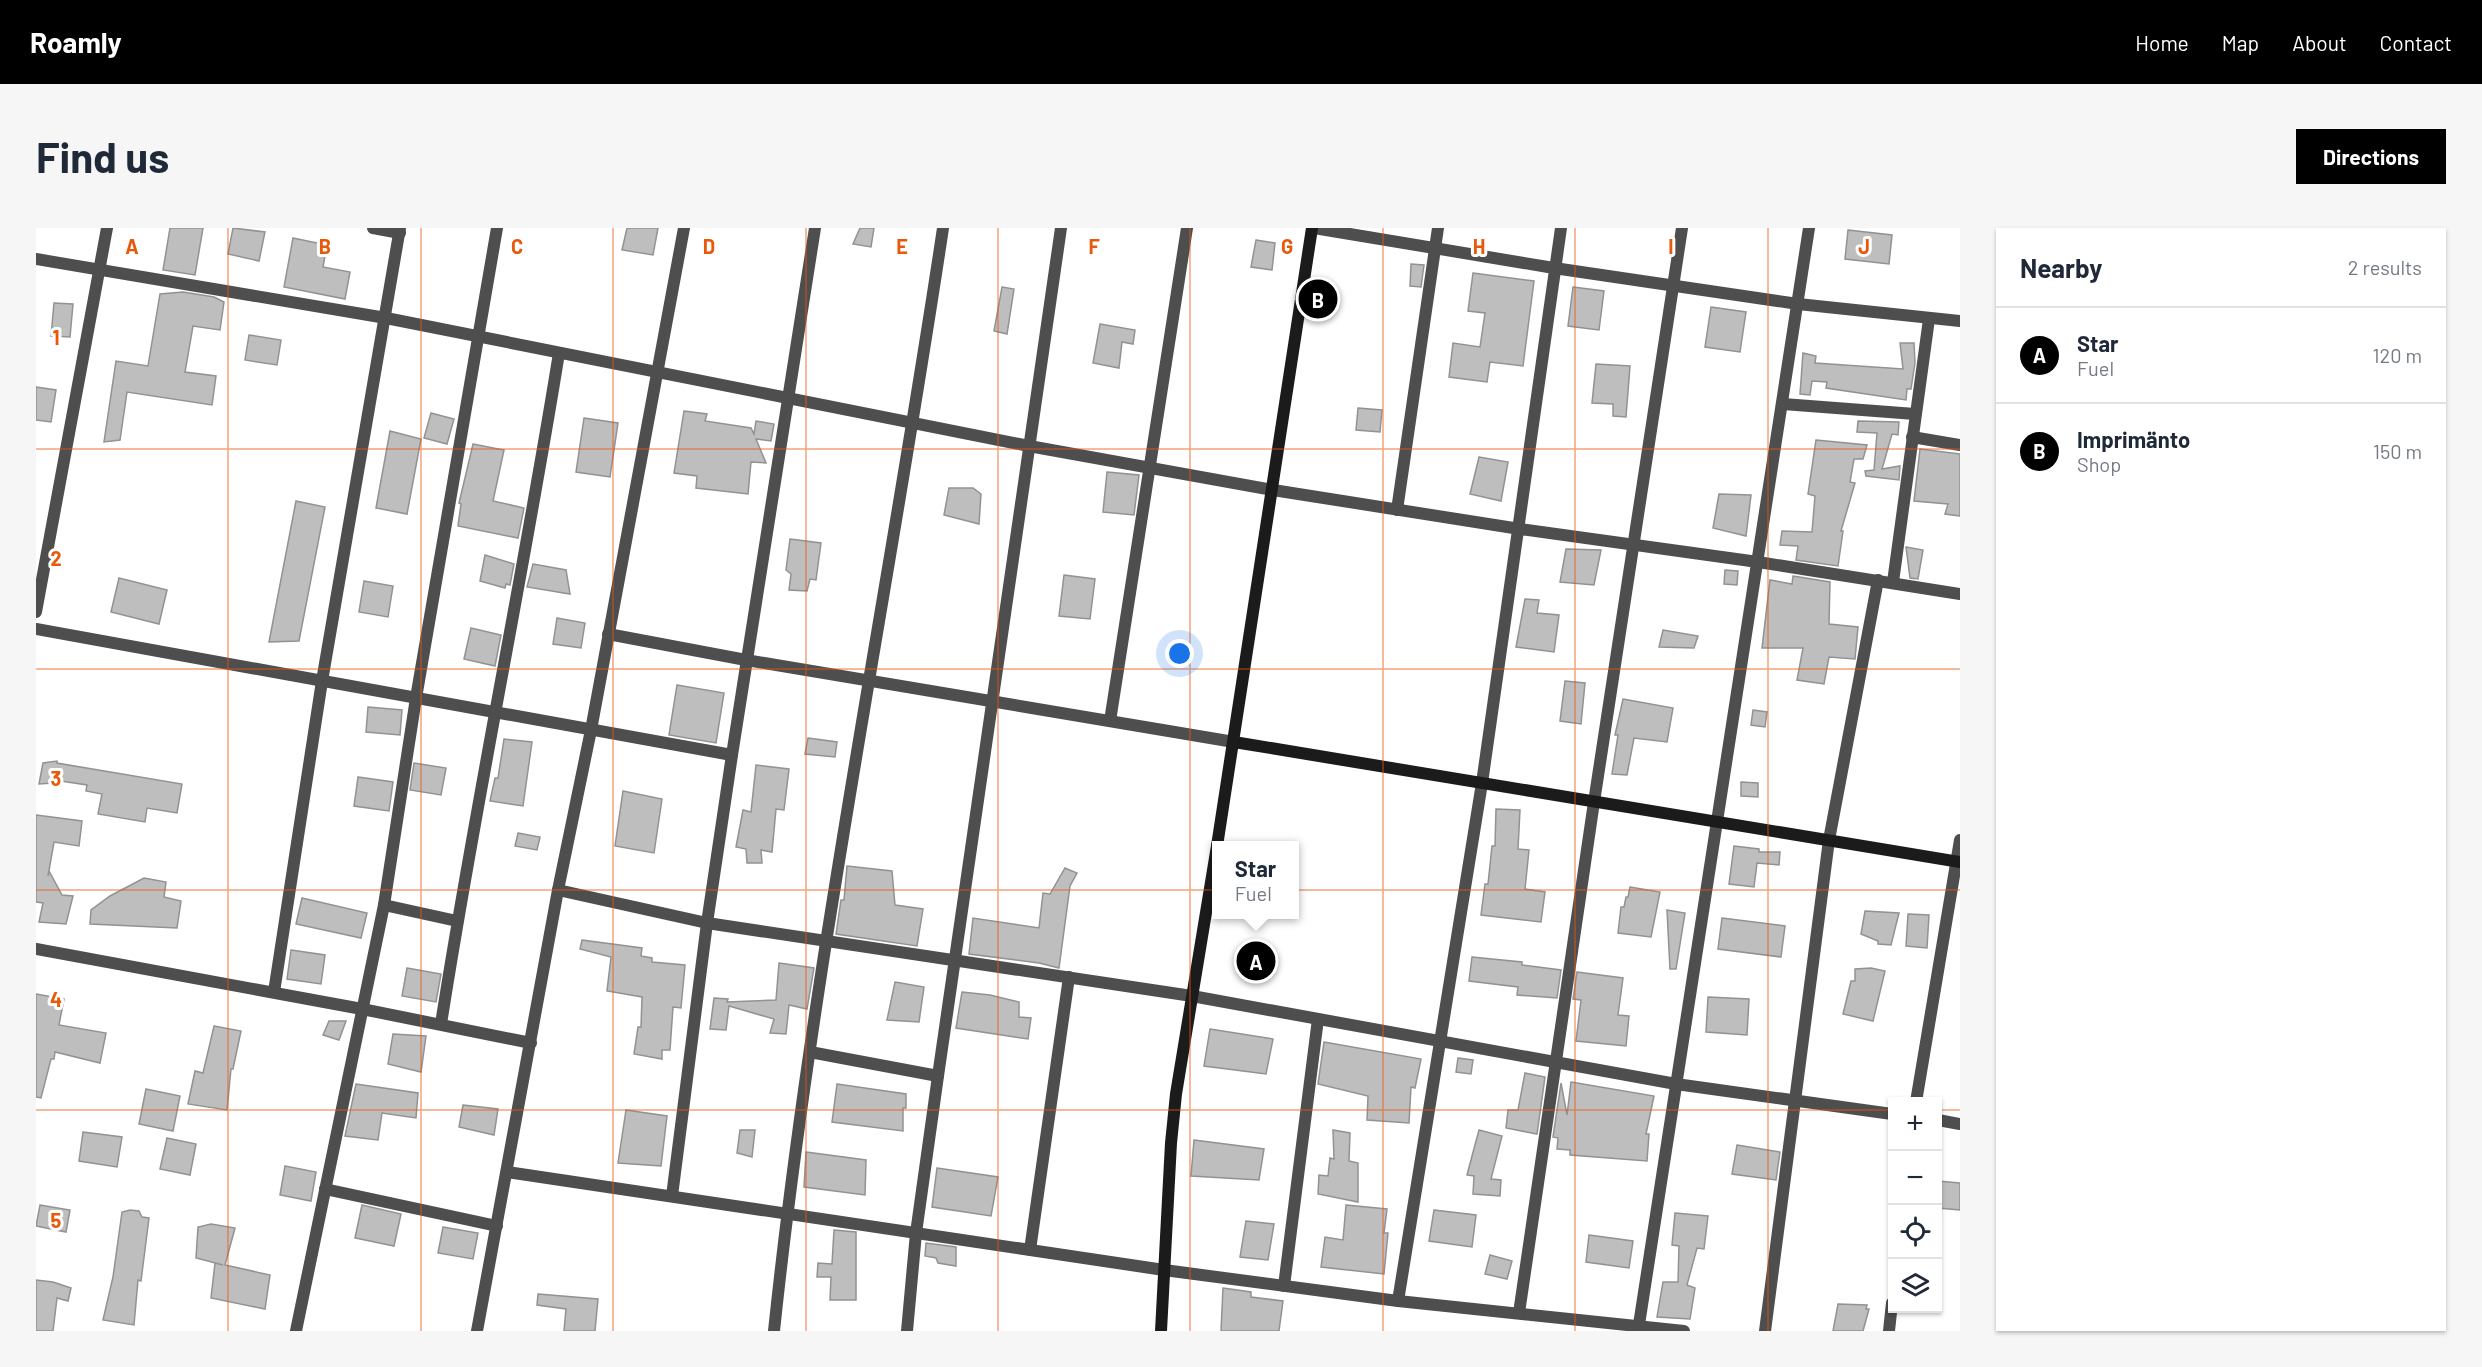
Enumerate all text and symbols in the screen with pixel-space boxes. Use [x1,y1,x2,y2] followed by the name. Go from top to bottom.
[30,25,122,59] text: Roamly
[2135,30,2189,55] text: Home
[2222,30,2259,55] text: Map
[2292,30,2347,55] text: About
[2380,30,2452,55] text: Contact
[2296,129,2446,184] button: Directions
[36,131,169,181] text: Find us
[125,234,139,258] text: A
[319,234,331,258] text: B
[511,234,523,258] text: C
[703,234,715,258] text: D
[896,234,908,258] text: E
[1088,234,1100,258] text: F
[1281,234,1293,258] text: G
[1473,234,1485,258] text: H
[1668,234,1674,258] text: I
[1858,234,1870,258] text: J
[2020,252,2102,283] text: Nearby
[2348,255,2422,279] text: 2 results
[1298,276,1338,322] pin: B
[52,325,60,349] text: 1
[2077,330,2119,356] text: Star
[2033,343,2046,367] text: A
[2372,343,2422,367] text: 120 m
[2077,356,2114,380] text: Fuel
[2077,426,2190,452] text: Imprimänto
[2033,439,2046,463] text: B
[2373,439,2422,463] text: 150 m
[2077,452,2121,476] text: Shop
[50,546,62,570] text: 2
[1165,639,1194,668] your location
[51,766,61,790] text: 3
[1212,841,1299,919] popup
[1235,855,1276,881] text: Star
[1235,881,1272,905] text: Fuel
[1236,938,1276,984] pin: A
[50,987,62,1011] text: 4
[1888,1097,1942,1313] map controls
[1888,1097,1942,1151] button: +
[1888,1151,1942,1205] button: −
[1888,1205,1942,1259] button: locate
[51,1208,62,1232] text: 5
[1888,1259,1942,1313] button: layers

